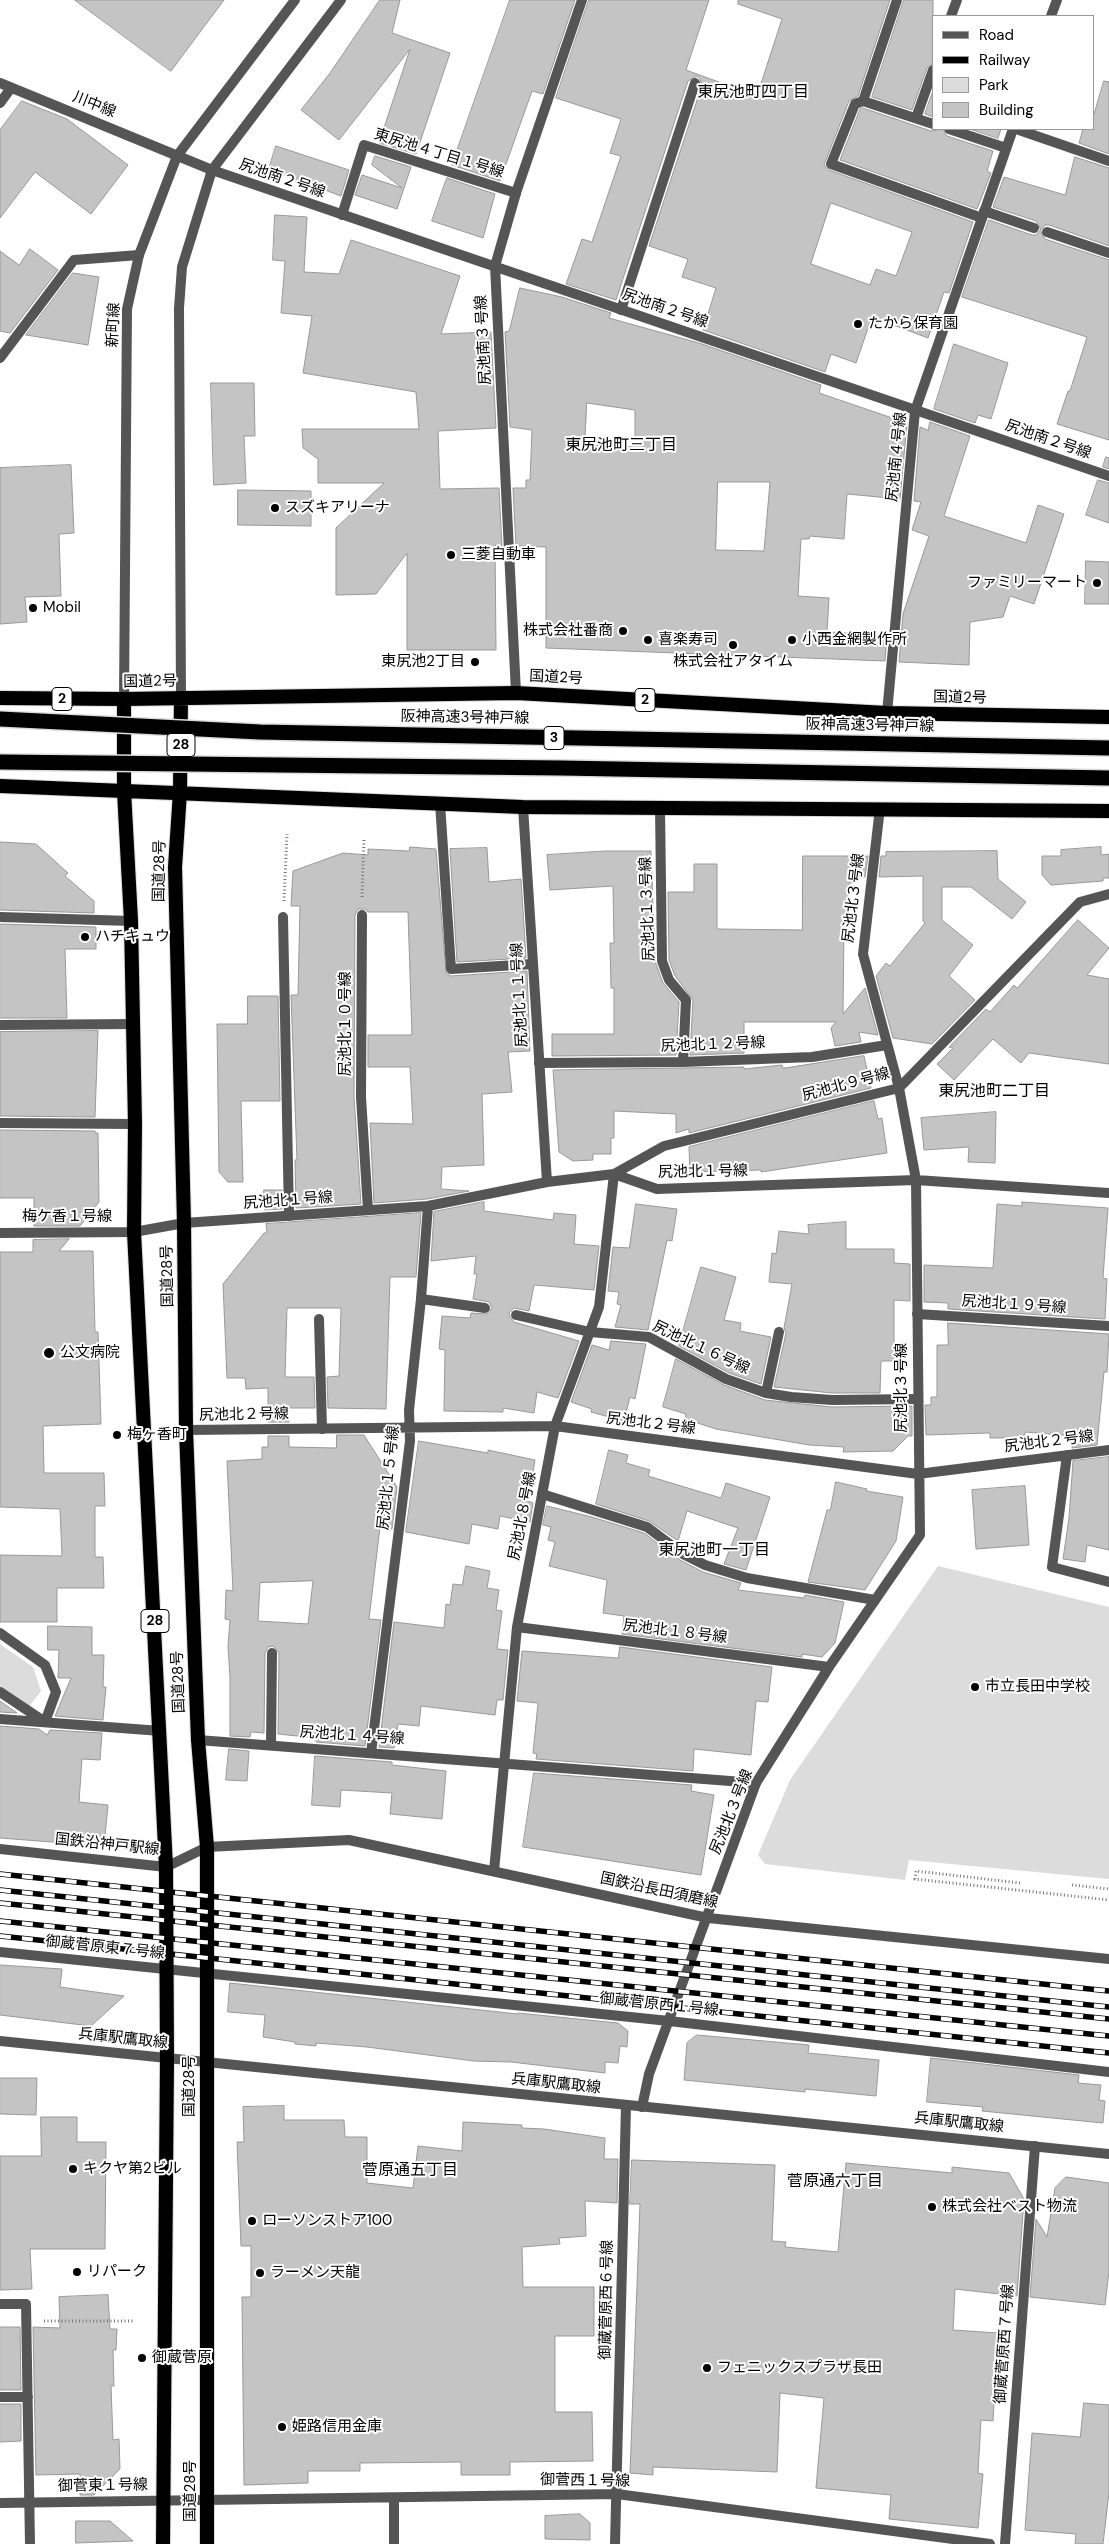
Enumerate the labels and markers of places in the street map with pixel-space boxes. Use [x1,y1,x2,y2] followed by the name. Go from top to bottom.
[868,315,958,333] place label: たから保育園
[852,318,864,330] marker: たから保育園
[285,499,390,517] place label: スズキアリーナ
[269,502,281,514] marker: スズキアリーナ
[461,546,536,564] place label: 三菱自動車
[445,549,457,561] marker: 三菱自動車
[967,574,1087,592] place label: ファミリーマート
[1091,577,1103,589] marker: ファミリーマート
[43,599,81,617] place label: Mobil
[27,602,39,614] marker: Mobil
[523,622,613,640] place label: 株式会社番商
[617,625,629,637] marker: 株式会社番商
[658,631,718,649] place label: 喜楽寿司
[802,631,907,649] place label: 小西金網製作所
[642,634,654,646] marker: 喜楽寿司
[786,634,798,646] marker: 小西金網製作所
[727,639,739,651] marker: 株式会社アタイム
[381,653,465,671] place label: 東尻池2丁目
[673,653,793,671] place label: 株式会社アタイム
[469,656,481,668] marker: 東尻池2丁目
[95,928,170,946] place label: ハチキュウ
[79,931,91,943] marker: ハチキュウ
[60,1344,120,1362] place label: 公文病院
[42,1346,56,1360] marker: 公文病院
[127,1426,187,1444] place label: 梅ヶ香町
[111,1429,123,1441] marker: 梅ヶ香町
[985,1678,1090,1696] place label: 市立長田中学校
[969,1681,981,1693] marker: 市立長田中学校
[83,2160,182,2178] place label: キクヤ第2ビル
[67,2163,79,2175] marker: キクヤ第2ビル
[942,2198,1077,2216] place label: 株式会社ベスト物流
[926,2201,938,2213] marker: 株式会社ベスト物流
[262,2212,392,2230] place label: ローソンストア100
[246,2215,258,2227] marker: ローソンストア100
[87,2263,147,2281] place label: リパーク
[270,2264,360,2282] place label: ラーメン天龍
[71,2266,83,2278] marker: リパーク
[254,2267,266,2279] marker: ラーメン天龍
[152,2349,212,2367] place label: 御蔵菅原
[136,2352,148,2364] marker: 御蔵菅原
[717,2359,882,2377] place label: フェニックスプラザ長田
[701,2362,713,2374] marker: フェニックスプラザ長田
[292,2418,382,2436] place label: 姫路信用金庫
[276,2421,288,2433] marker: 姫路信用金庫

